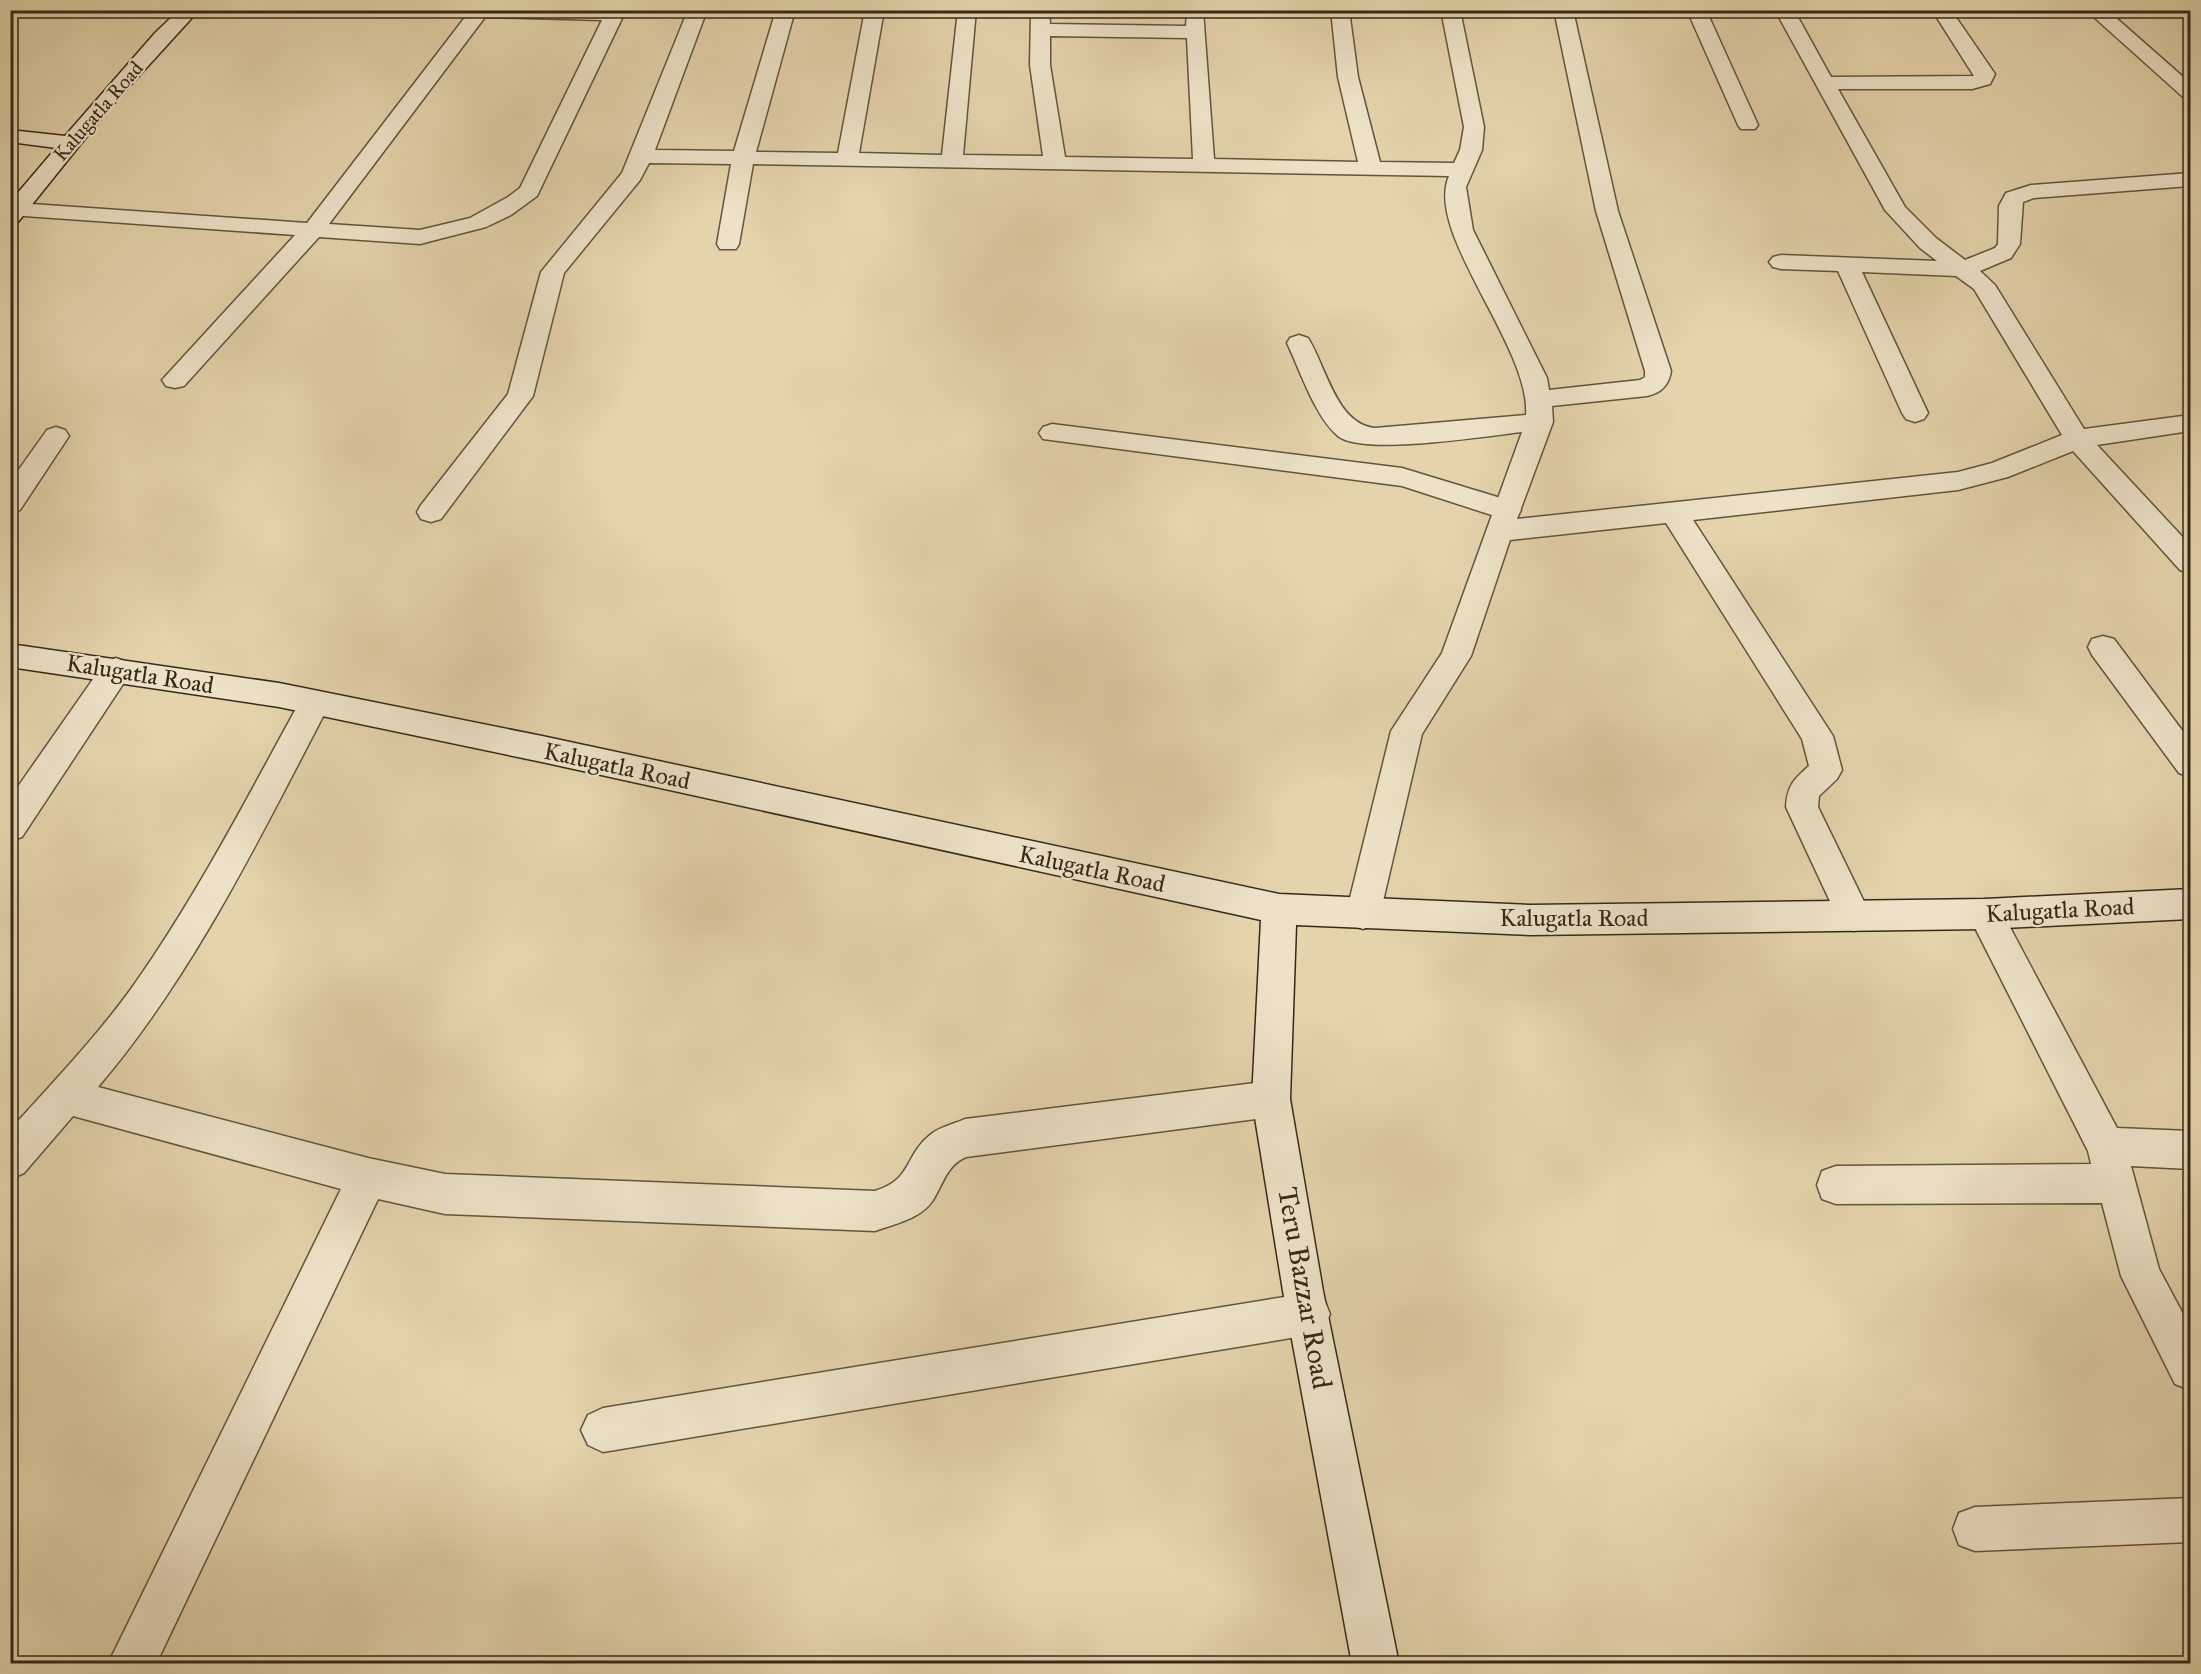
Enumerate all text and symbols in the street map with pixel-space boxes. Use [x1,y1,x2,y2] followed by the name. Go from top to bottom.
[48,56,149,166] street label: Kalugatla Road
[64,648,216,700] street label: Kalugatla Road
[541,736,693,796] street label: Kalugatla Road
[1016,839,1168,899] street label: Kalugatla Road
[1985,891,2135,929] street label: Kalugatla Road
[1499,903,1649,933] street label: Kalugatla Road
[1270,1184,1340,1392] street label: Teru Bazzar Road

